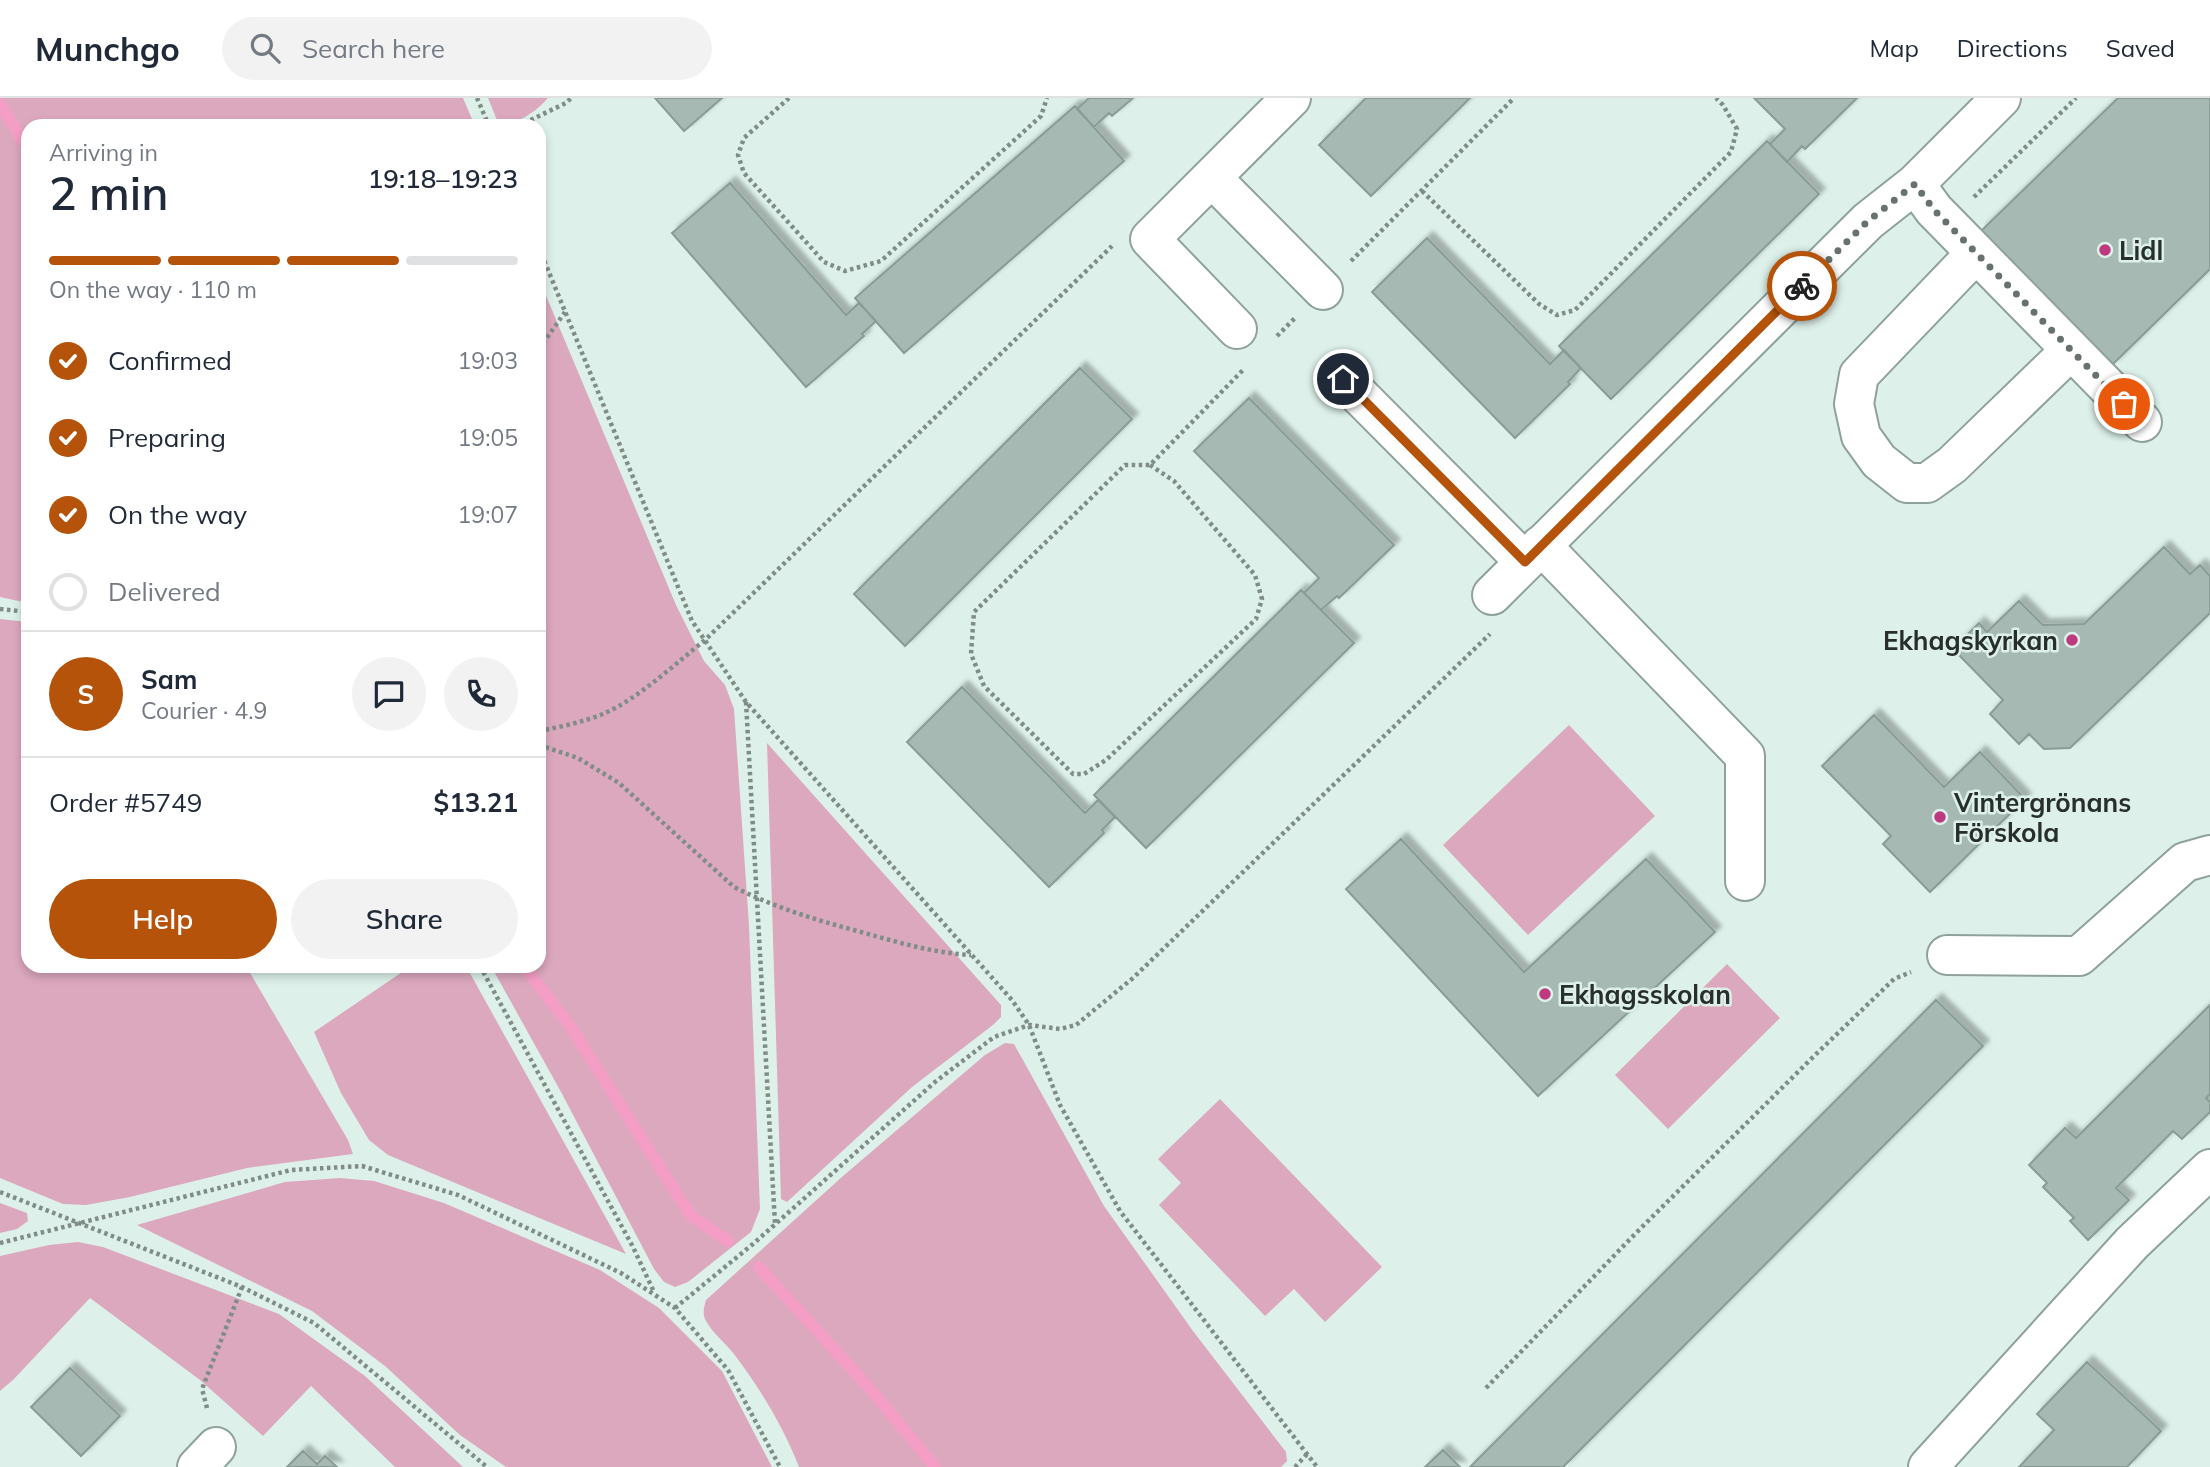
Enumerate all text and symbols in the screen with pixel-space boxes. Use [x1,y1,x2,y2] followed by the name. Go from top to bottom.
[222,17,712,80] search box
[35,28,180,69] text: Munchgo
[246,29,284,67] icon: search
[302,32,445,65] text: Search here
[1869,33,1919,63] text: Map
[1957,33,2068,63] text: Directions
[2106,33,2175,63] text: Saved
[49,138,158,167] text: Arriving in
[368,162,518,195] text: 19:18–19:23
[49,164,168,222] text: 2 min
[2119,234,2163,267] place label: Lidl
[2097,242,2113,258] marker: Lidl
[1767,251,1837,321] courier
[1783,267,1821,305] icon: bike
[49,275,257,304] text: On the way · 110 m
[49,342,87,380] icon: check
[108,344,232,377] text: Confirmed
[458,346,518,375] text: 19:03
[1313,349,1373,409] pin
[1324,360,1362,398] icon: home
[2094,374,2154,434] pin
[2105,385,2143,423] icon: bag
[49,419,87,457] icon: check
[108,421,226,454] text: Preparing
[458,423,518,452] text: 19:05
[49,496,87,534] icon: check
[108,498,247,531] text: On the way
[458,500,518,529] text: 19:07
[108,575,221,608] text: Delivered
[1883,624,2058,657] place label: Ekhagskyrkan
[2064,632,2080,648] marker: Ekhagskyrkan
[352,657,426,731] button: chat
[444,657,518,731] button: phone
[141,663,197,696] text: Sam
[78,678,94,711] text: S
[141,696,267,725] text: Courier · 4.9
[49,786,202,819] text: Order #5749
[434,786,518,819] text: $13.21
[1953,786,2131,849] place label: Vintergrönans Förskola
[1932,809,1948,825] marker: Vintergrönans Förskola
[49,879,277,959] button: Help
[291,879,518,959] button: Share
[1559,978,1731,1011] place label: Ekhagsskolan
[1537,986,1553,1002] marker: Ekhagsskolan

